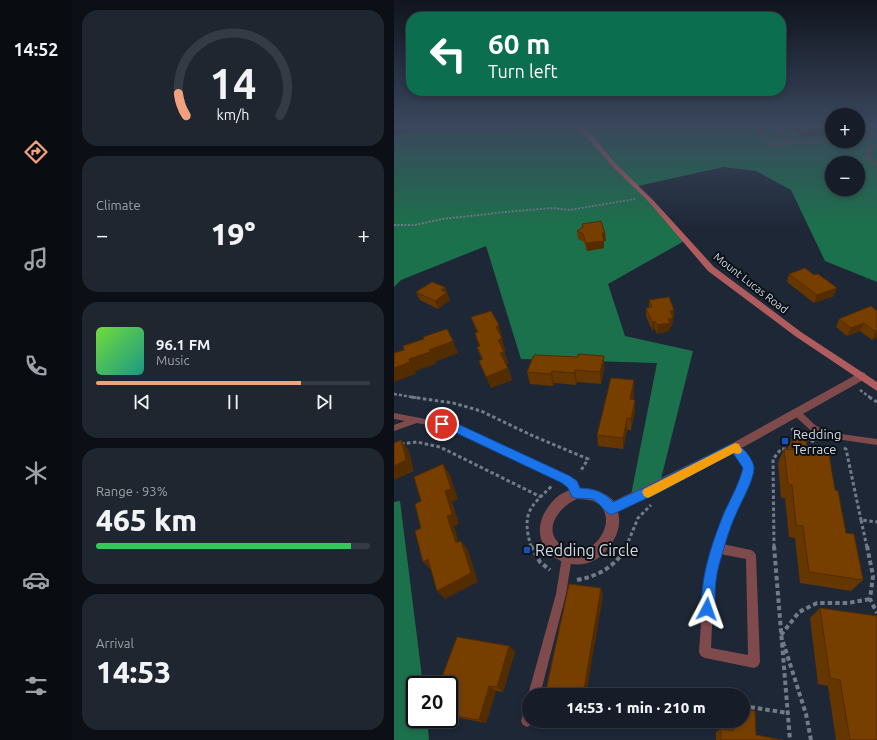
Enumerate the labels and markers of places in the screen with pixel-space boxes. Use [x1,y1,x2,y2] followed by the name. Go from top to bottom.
[425,407,459,441] pin
[793,427,842,456] place label: Redding Terrace
[780,436,790,446] marker: Redding Terrace
[535,541,639,559] place label: Redding Circle
[522,545,532,555] marker: Redding Circle

